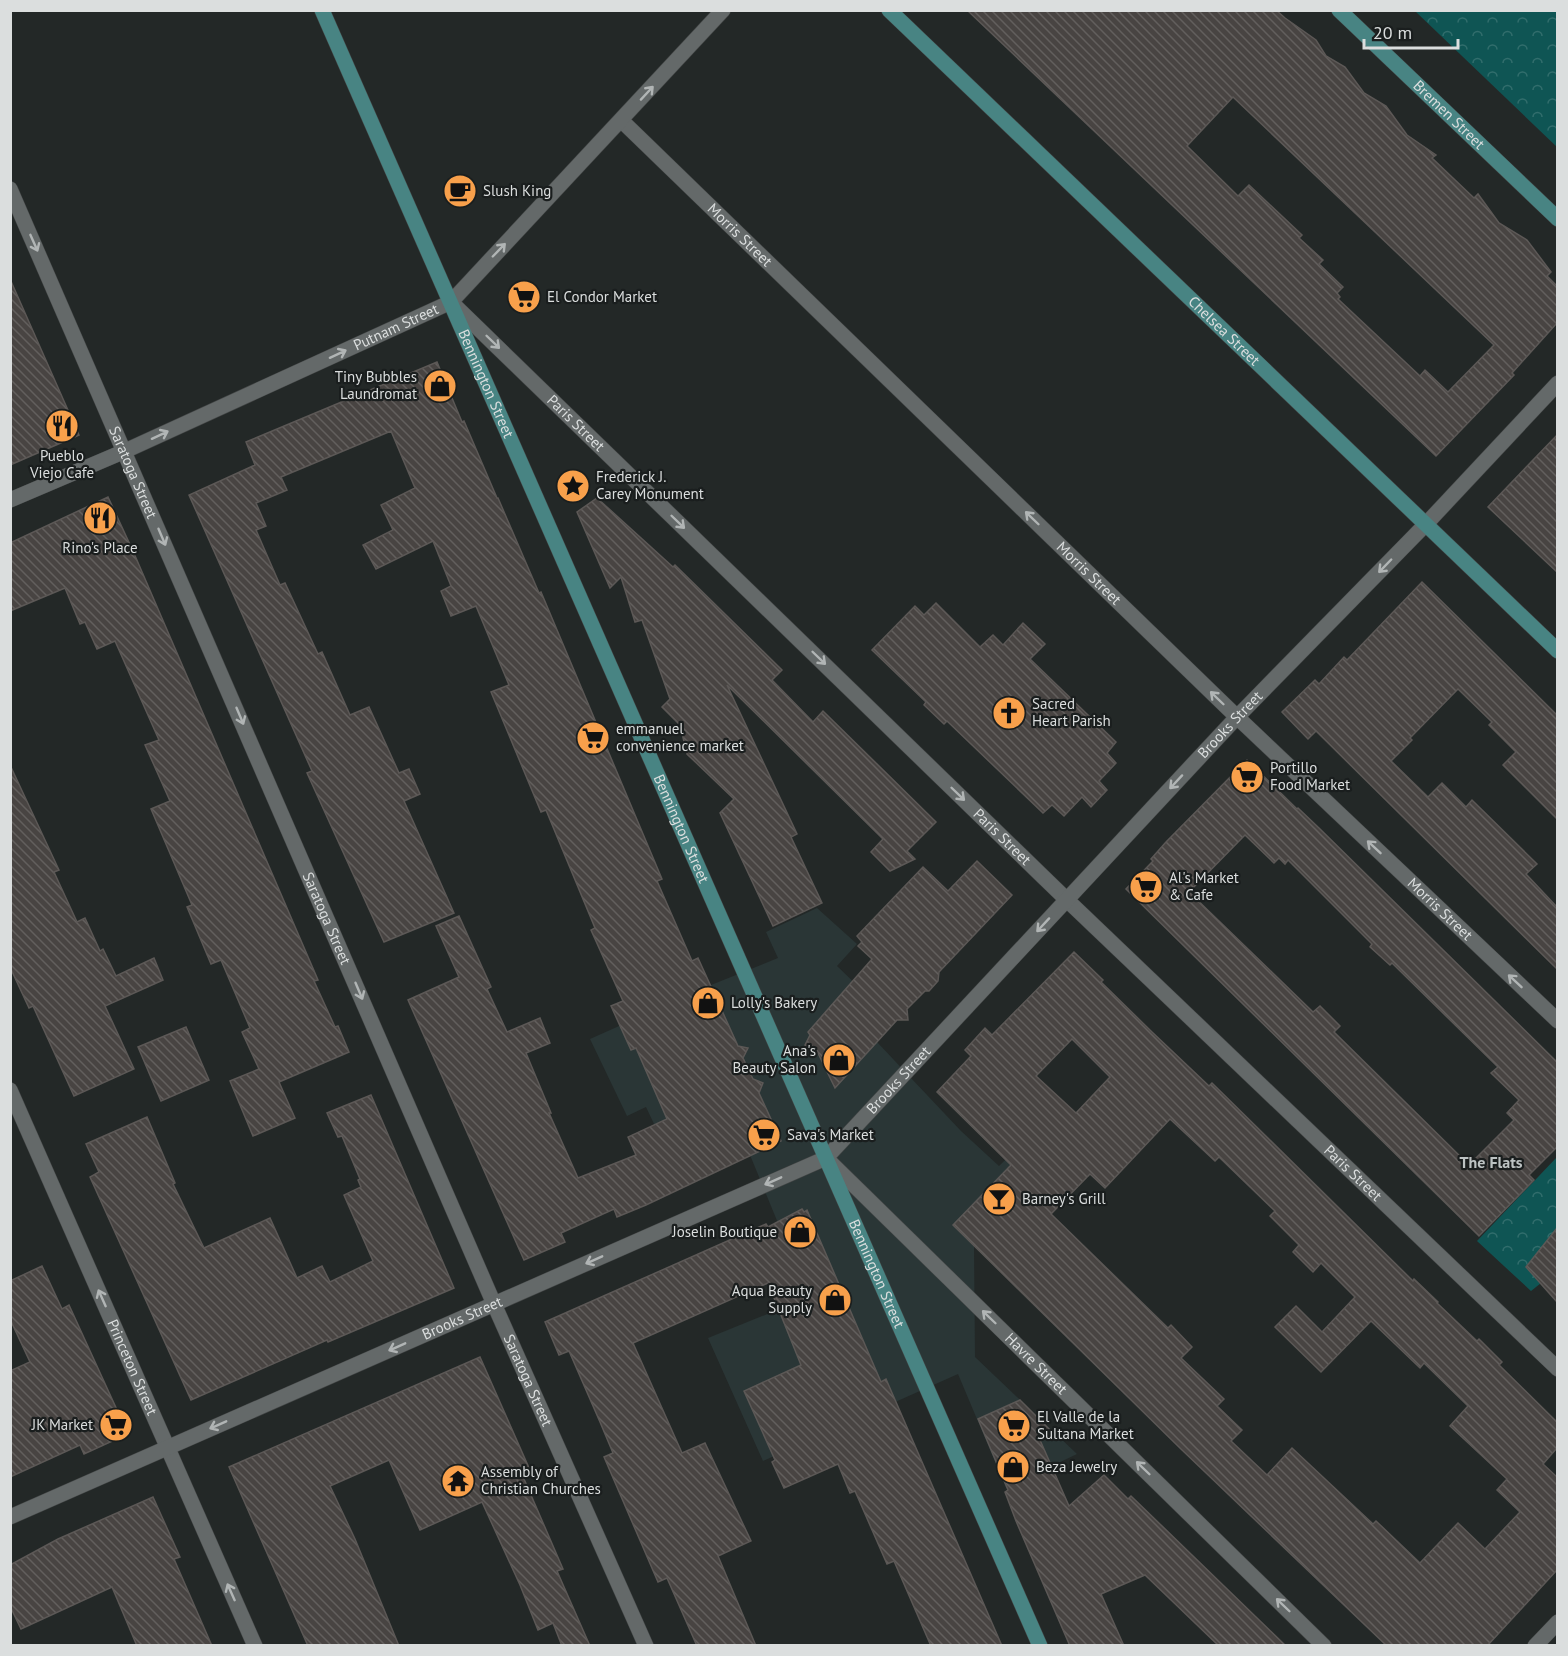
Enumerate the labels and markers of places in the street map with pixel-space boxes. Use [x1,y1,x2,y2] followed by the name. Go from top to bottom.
[442,173,478,209] cafe icon: Slush King
[483,181,551,200] place label: Slush King
[506,279,542,315] supermarket icon: El Condor Market
[547,287,657,306] place label: El Condor Market
[335,367,417,403] place label: Tiny Bubbles Laundromat
[422,368,458,404] shop icon: Tiny Bubbles Laundromat
[44,408,80,444] restaurant icon: Pueblo Viejo Cafe
[29,446,94,482] place label: Pueblo Viejo Cafe
[596,467,704,503] place label: Frederick J. Carey Monument
[555,468,591,504] place icon: Frederick J. Carey Monument
[82,500,118,536] restaurant icon: Rino's Place
[62,538,138,557] place label: Rino's Place
[1032,694,1111,730] place label: Sacred Heart Parish
[991,695,1027,731] church icon: Sacred Heart Parish
[616,719,744,755] place label: emmanuel convenience market
[575,720,611,756] supermarket icon: emmanuel convenience market
[1270,758,1350,794] place label: Portillo Food Market
[1229,759,1265,795] supermarket icon: Portillo Food Market
[1169,868,1239,904] place label: Al's Market & Cafe
[1128,869,1164,905] supermarket icon: Al's Market & Cafe
[690,985,726,1021] shop icon: Lolly's Bakery
[731,993,817,1012] place label: Lolly's Bakery
[733,1041,816,1077] place label: Ana's Beauty Salon
[821,1042,857,1078] shop icon: Ana's Beauty Salon
[746,1117,782,1153] supermarket icon: Sava's Market
[787,1125,874,1144] place label: Sava's Market
[981,1181,1017,1217] bar icon: Barney's Grill
[1022,1189,1106,1208] place label: Barney's Grill
[782,1214,818,1250] shop icon: Joselin Boutique
[671,1222,777,1241] place label: Joselin Boutique
[732,1281,812,1317] place label: Aqua Beauty Supply
[817,1282,853,1318] shop icon: Aqua Beauty Supply
[98,1407,134,1443] supermarket icon: JK Market
[1037,1407,1134,1443] place label: El Valle de la Sultana Market
[996,1408,1032,1444] supermarket icon: El Valle de la Sultana Market
[31,1415,93,1434] place label: JK Market
[995,1449,1031,1485] shop icon: Beza Jewelry
[1036,1457,1117,1476] place label: Beza Jewelry
[481,1462,601,1498] place label: Assembly of Christian Churches
[440,1463,476,1499] temple icon: Assembly of Christian Churches

